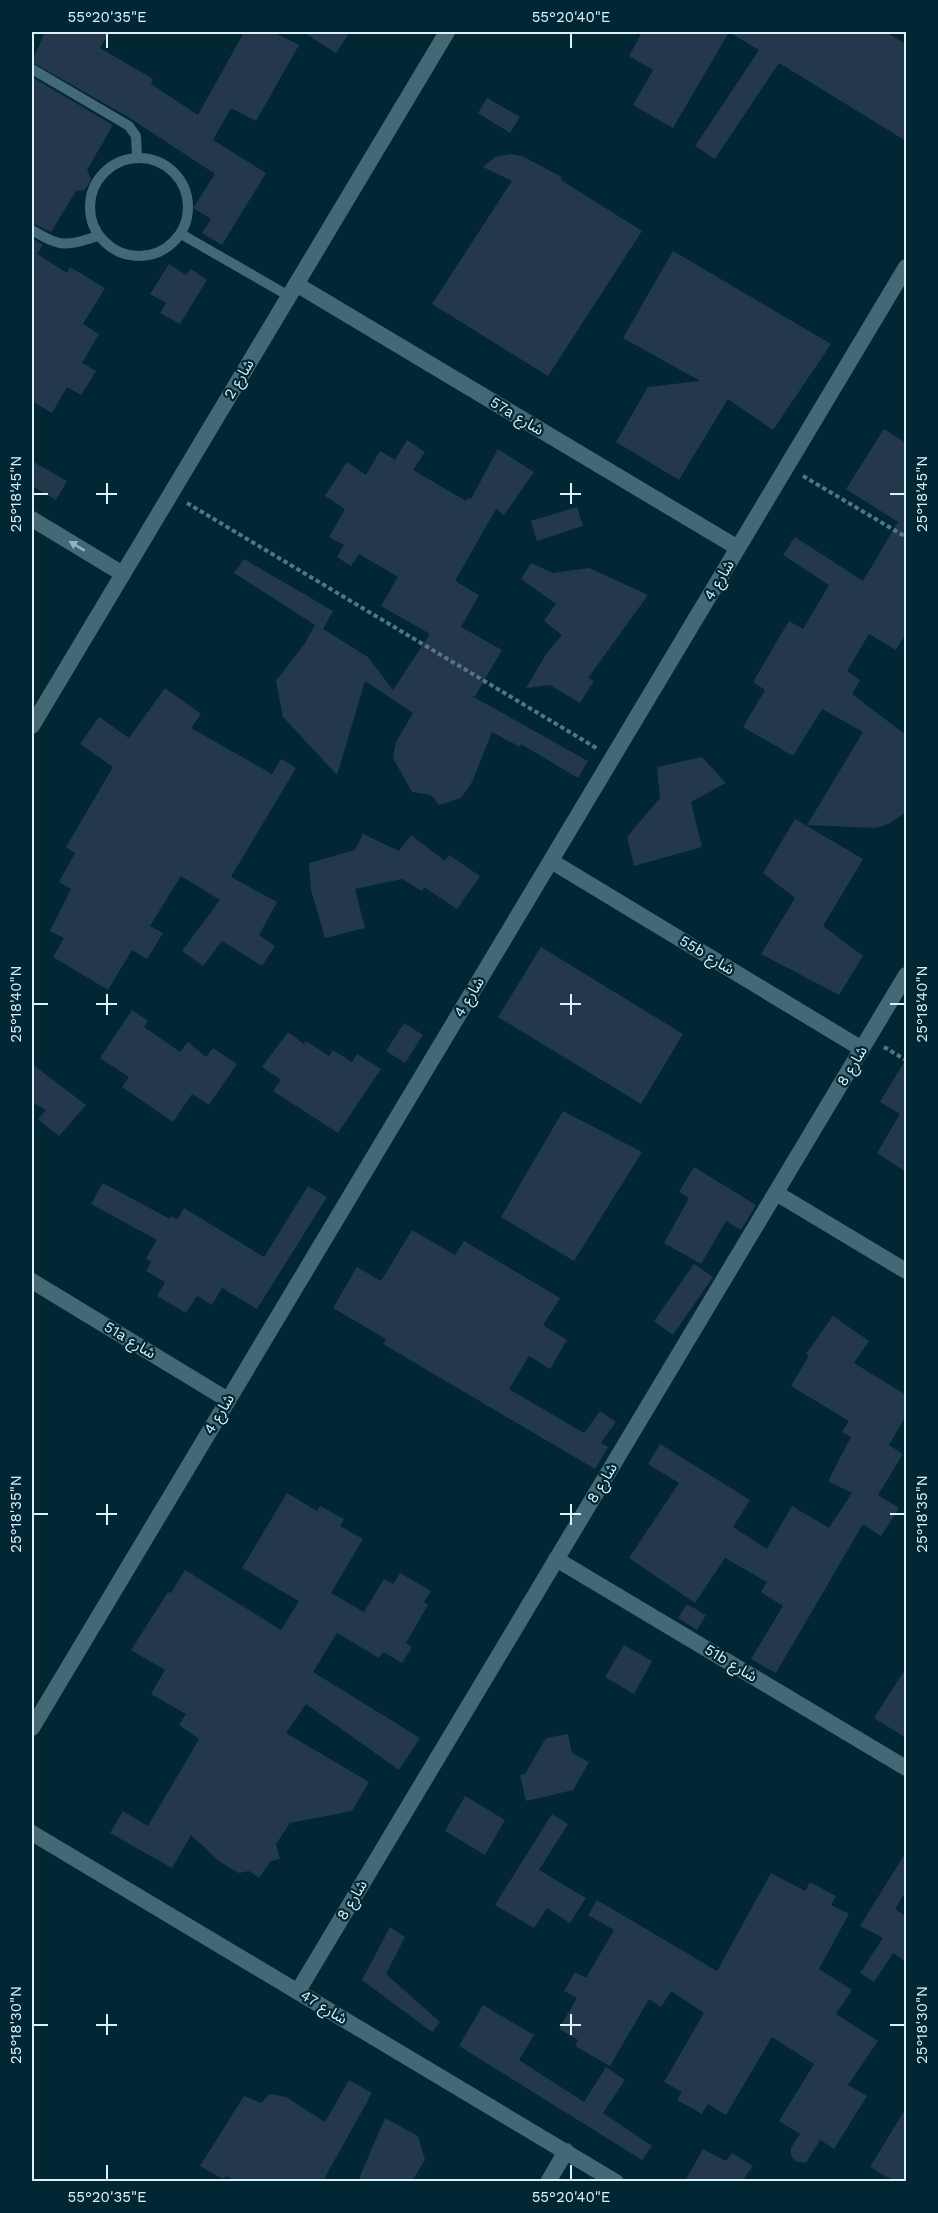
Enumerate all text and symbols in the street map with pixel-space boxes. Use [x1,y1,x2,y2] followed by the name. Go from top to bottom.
[67,8,147,26] text: 55°20'35"E
[532,8,610,26] text: 55°20'40"E
[220,356,261,404] street label: شارع 2
[485,393,547,442] street label: 57a شارع
[7,456,25,532] text: 25°18'45"N
[913,456,931,532] text: 25°18'45"N
[69,541,85,552] one-way arrow
[700,557,741,605] street label: شارع 4
[675,932,738,981] street label: 55b شارع
[7,965,25,1043] text: 25°18'40"N
[913,965,931,1043] text: 25°18'40"N
[450,974,491,1022] street label: شارع 4
[833,1042,874,1091] street label: شارع 8
[99,1318,159,1365] street label: 51a شارع
[200,1391,241,1439] street label: شارع 4
[583,1459,624,1508] street label: شارع 8
[7,1475,25,1553] text: 25°18'35"N
[913,1475,931,1553] text: 25°18'35"N
[700,1640,761,1688] street label: 51b شارع
[333,1876,374,1925] street label: شارع 8
[7,1986,25,2064] text: 25°18'30"N
[296,1986,351,2031] street label: شارع 47
[913,1986,931,2064] text: 25°18'30"N
[67,2188,147,2206] text: 55°20'35"E
[532,2188,610,2206] text: 55°20'40"E

